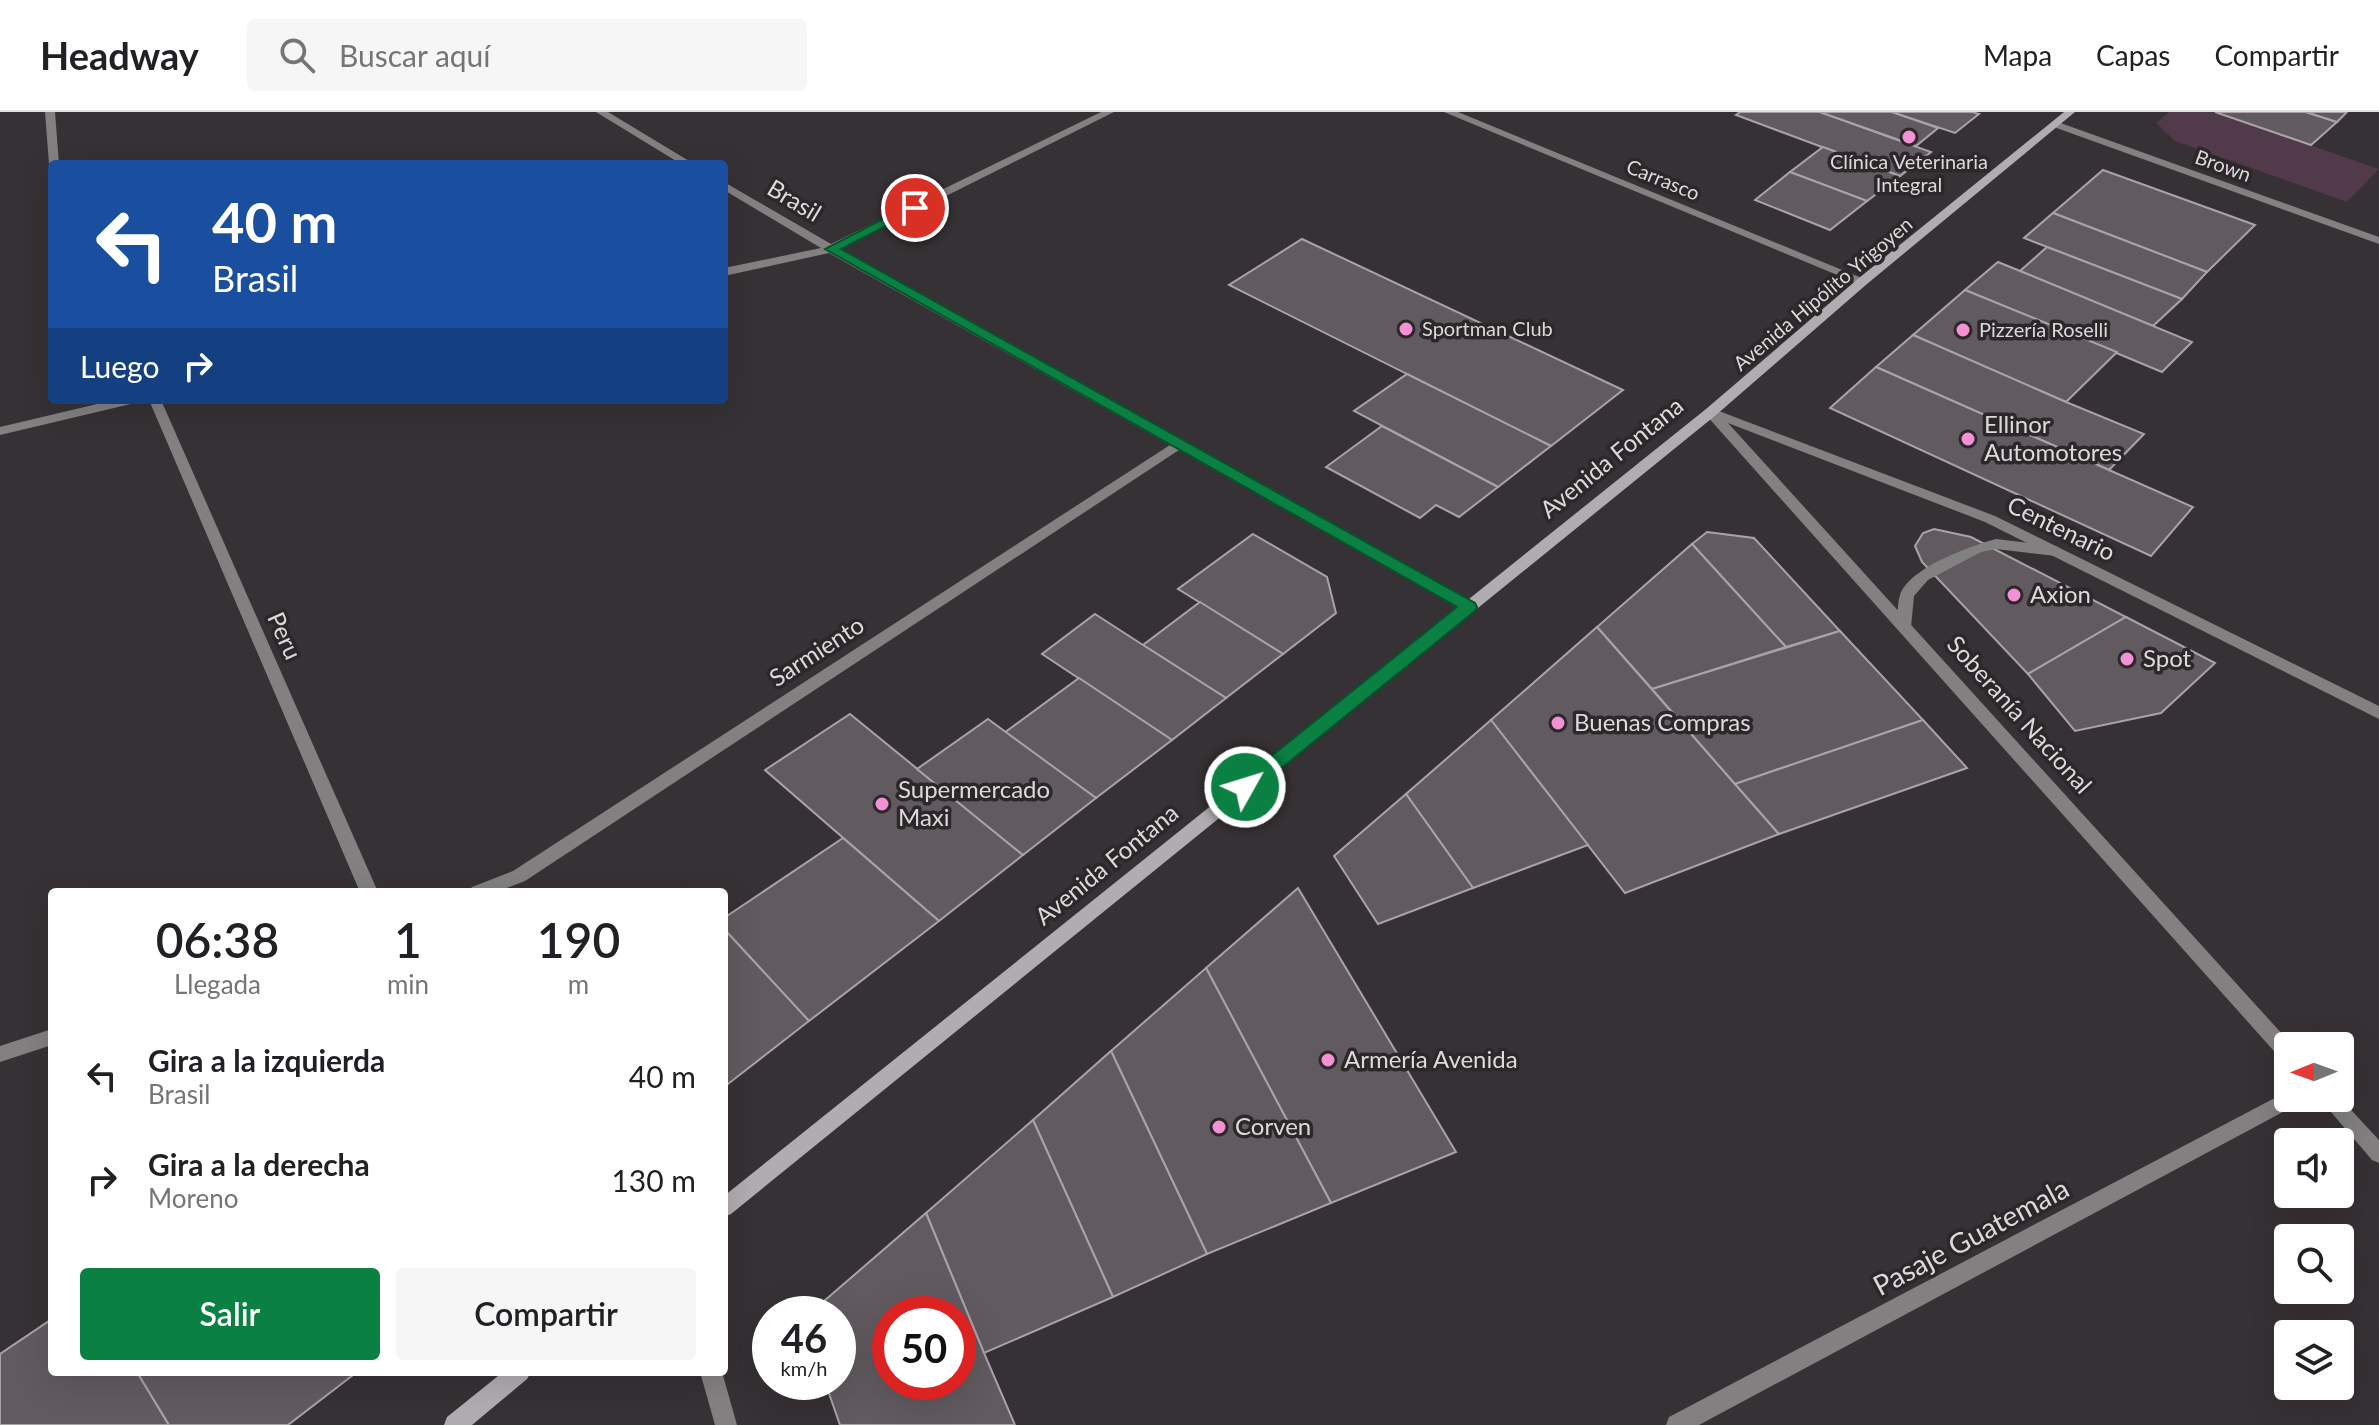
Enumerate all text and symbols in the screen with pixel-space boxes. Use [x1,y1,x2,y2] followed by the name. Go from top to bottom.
[247,19,807,91] search box
[40,32,199,78] text: Headway
[275,33,319,77] icon: search
[339,37,491,73] text: Buscar aquí
[1983,38,2052,72] text: Mapa
[2096,38,2170,72] text: Capas
[2214,38,2339,72] text: Compartir
[1900,128,1918,146] marker: Clínica Veterinaria Integral
[2192,144,2255,186] street label: Brown
[1830,149,1988,196] place label: Clínica Veterinaria Integral
[1623,154,1704,205] street label: Carrasco
[763,172,827,227] street label: Brasil
[881,174,949,242] pin
[893,186,937,230] icon: arrive
[212,188,337,255] text: 40 m
[80,192,184,296] icon: left
[1728,211,1917,375] street label: Avenida Hipólito Yrigoyen
[212,256,298,300] text: Brasil
[1422,316,1553,340] place label: Sportman Club
[1979,317,2108,341] place label: Pizzería Roselli
[1397,320,1415,338] marker: Sportman Club
[1954,321,1972,339] marker: Pizzería Roselli
[176,344,220,388] icon: right
[80,348,160,384] text: Luego
[1534,390,1689,523] street label: Avenida Fontana
[1984,409,2122,466] place label: Ellinor Automotores
[1959,430,1977,448] marker: Ellinor Automotores
[2003,489,2120,566] street label: Centenario
[2030,579,2091,608] place label: Axion
[2005,586,2023,604] marker: Axion
[262,607,308,663] street label: Peru
[763,609,869,692] street label: Sarmiento
[1942,629,2098,799] street label: Soberanía Nacional
[2143,643,2192,672] place label: Spot
[2118,650,2136,668] marker: Spot
[1574,707,1751,736] place label: Buenas Compras
[1549,714,1567,732] marker: Buenas Compras
[1203,745,1287,829] position arrow
[898,774,1050,831] place label: Supermercado Maxi
[873,795,891,813] marker: Supermercado Maxi
[1029,797,1184,930] street label: Avenida Fontana
[156,911,279,968] text: 06:38
[394,911,422,968] text: 1
[537,911,620,968] text: 190
[174,968,261,1000] text: Llegada
[387,968,429,1000] text: min
[568,968,589,1000] text: m
[2274,1032,2354,1112] north arrow
[2274,1032,2354,1400] map controls
[148,1042,385,1078] text: Gira a la izquierda
[1344,1044,1518,1073] place label: Armería Avenida
[1319,1051,1337,1069] marker: Armería Avenida
[80,1054,124,1098] icon: left
[629,1058,696,1094] text: 40 m
[148,1078,210,1110] text: Brasil
[1235,1111,1311,1140] place label: Corven
[1210,1118,1228,1136] marker: Corven
[2274,1128,2354,1208] button: sound
[148,1146,370,1182] text: Gira a la derecha
[80,1158,124,1202] icon: right
[611,1162,696,1198] text: 130 m
[1867,1170,2074,1302] street label: Pasaje Guatemala
[148,1182,238,1214] text: Moreno
[2274,1224,2354,1304] button: search
[80,1268,380,1360] button: Salir
[396,1268,696,1360] button: Compartir
[872,1296,976,1400] speed limit sign: 50
[781,1314,827,1362] text: 46
[2274,1320,2354,1400] button: layers
[781,1356,827,1380] text: km/h

